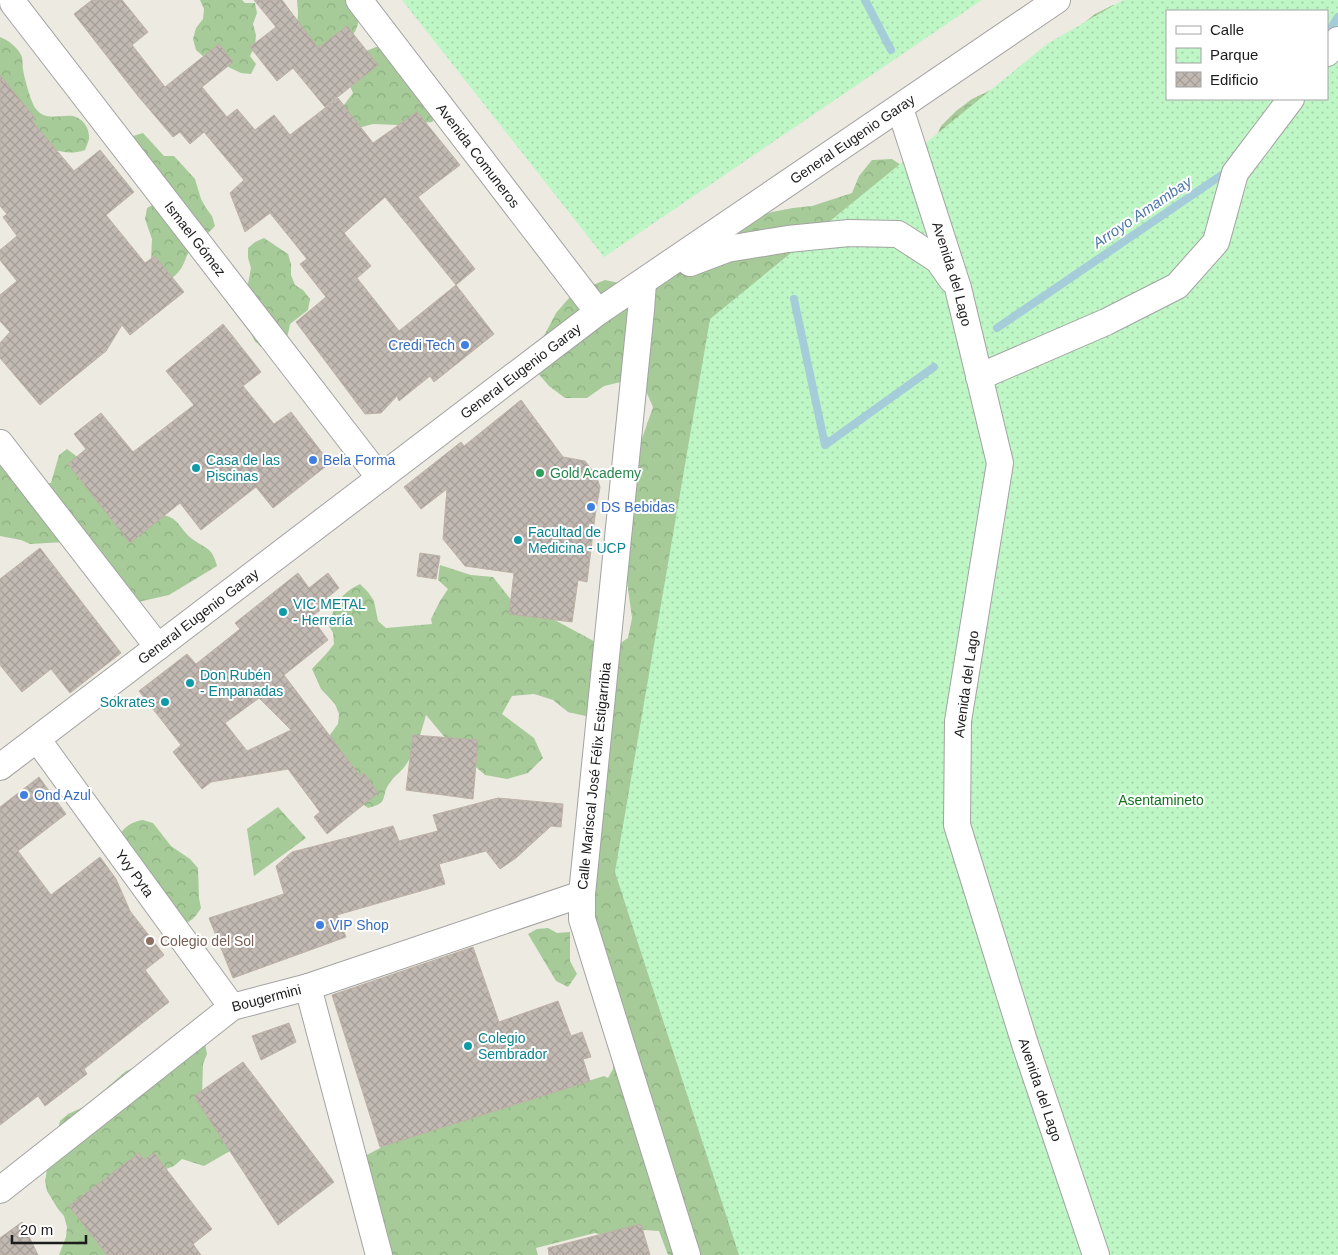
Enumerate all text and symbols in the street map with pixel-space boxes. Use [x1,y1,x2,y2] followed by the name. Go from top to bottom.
[1166,10,1328,100] legend
[1210,21,1244,38] text: Calle
[1210,46,1258,63] text: Parque
[1210,71,1258,88] text: Edificio
[787,91,918,187] street label: General Eugenio Garay
[433,100,523,211] street label: Avenida Comuneros
[1089,172,1196,252] water label: Arroyo Amambay
[161,198,229,279] street label: Ismael Gómez
[929,220,975,328] street label: Avenida del Lago
[457,320,584,422] street label: General Eugenio Garay
[388,337,455,353] place label: Credi Tech
[459,339,471,351] marker: Credi Tech
[206,452,280,484] place label: Casa de las Piscinas
[323,452,396,468] place label: Bela Forma
[307,454,319,466] marker: Bela Forma
[190,462,202,474] marker: Casa de las Piscinas
[550,465,641,481] place label: Gold Academy
[534,467,546,479] marker: Gold Academy
[601,499,675,515] place label: DS Bebidas
[585,501,597,513] marker: DS Bebidas
[528,524,626,556] place label: Facultad de Medicina - UCP
[512,534,524,546] marker: Facultad de Medicina - UCP
[135,565,262,667] street label: General Eugenio Garay
[293,596,366,628] place label: VIC METAL - Herrería
[277,606,289,618] marker: VIC METAL - Herrería
[951,629,981,739] street label: Avenida del Lago
[574,661,614,891] street label: Calle Mariscal José Félix Estigarribia
[200,667,283,699] place label: Don Rubén - Empanadas
[184,677,196,689] marker: Don Rubén - Empanadas
[100,694,155,710] place label: Sokrates
[159,696,171,708] marker: Sokrates
[34,787,91,803] place label: Ond Azul
[18,789,30,801] marker: Ond Azul
[1118,792,1204,808] park label: Asentamineto
[112,846,157,900] street label: Yvy Pyta
[330,917,389,933] place label: VIP Shop
[314,919,326,931] marker: VIP Shop
[160,933,254,949] place label: Colegio del Sol
[144,935,156,947] marker: Colegio del Sol
[230,981,303,1015] street label: Bougermini
[478,1030,548,1062] place label: Colegio Sembrador
[1016,1036,1065,1144] street label: Avenida del Lago
[462,1040,474,1052] marker: Colegio Sembrador
[12,1212,86,1244] scale bar
[20,1221,53,1238] text: 20 m

